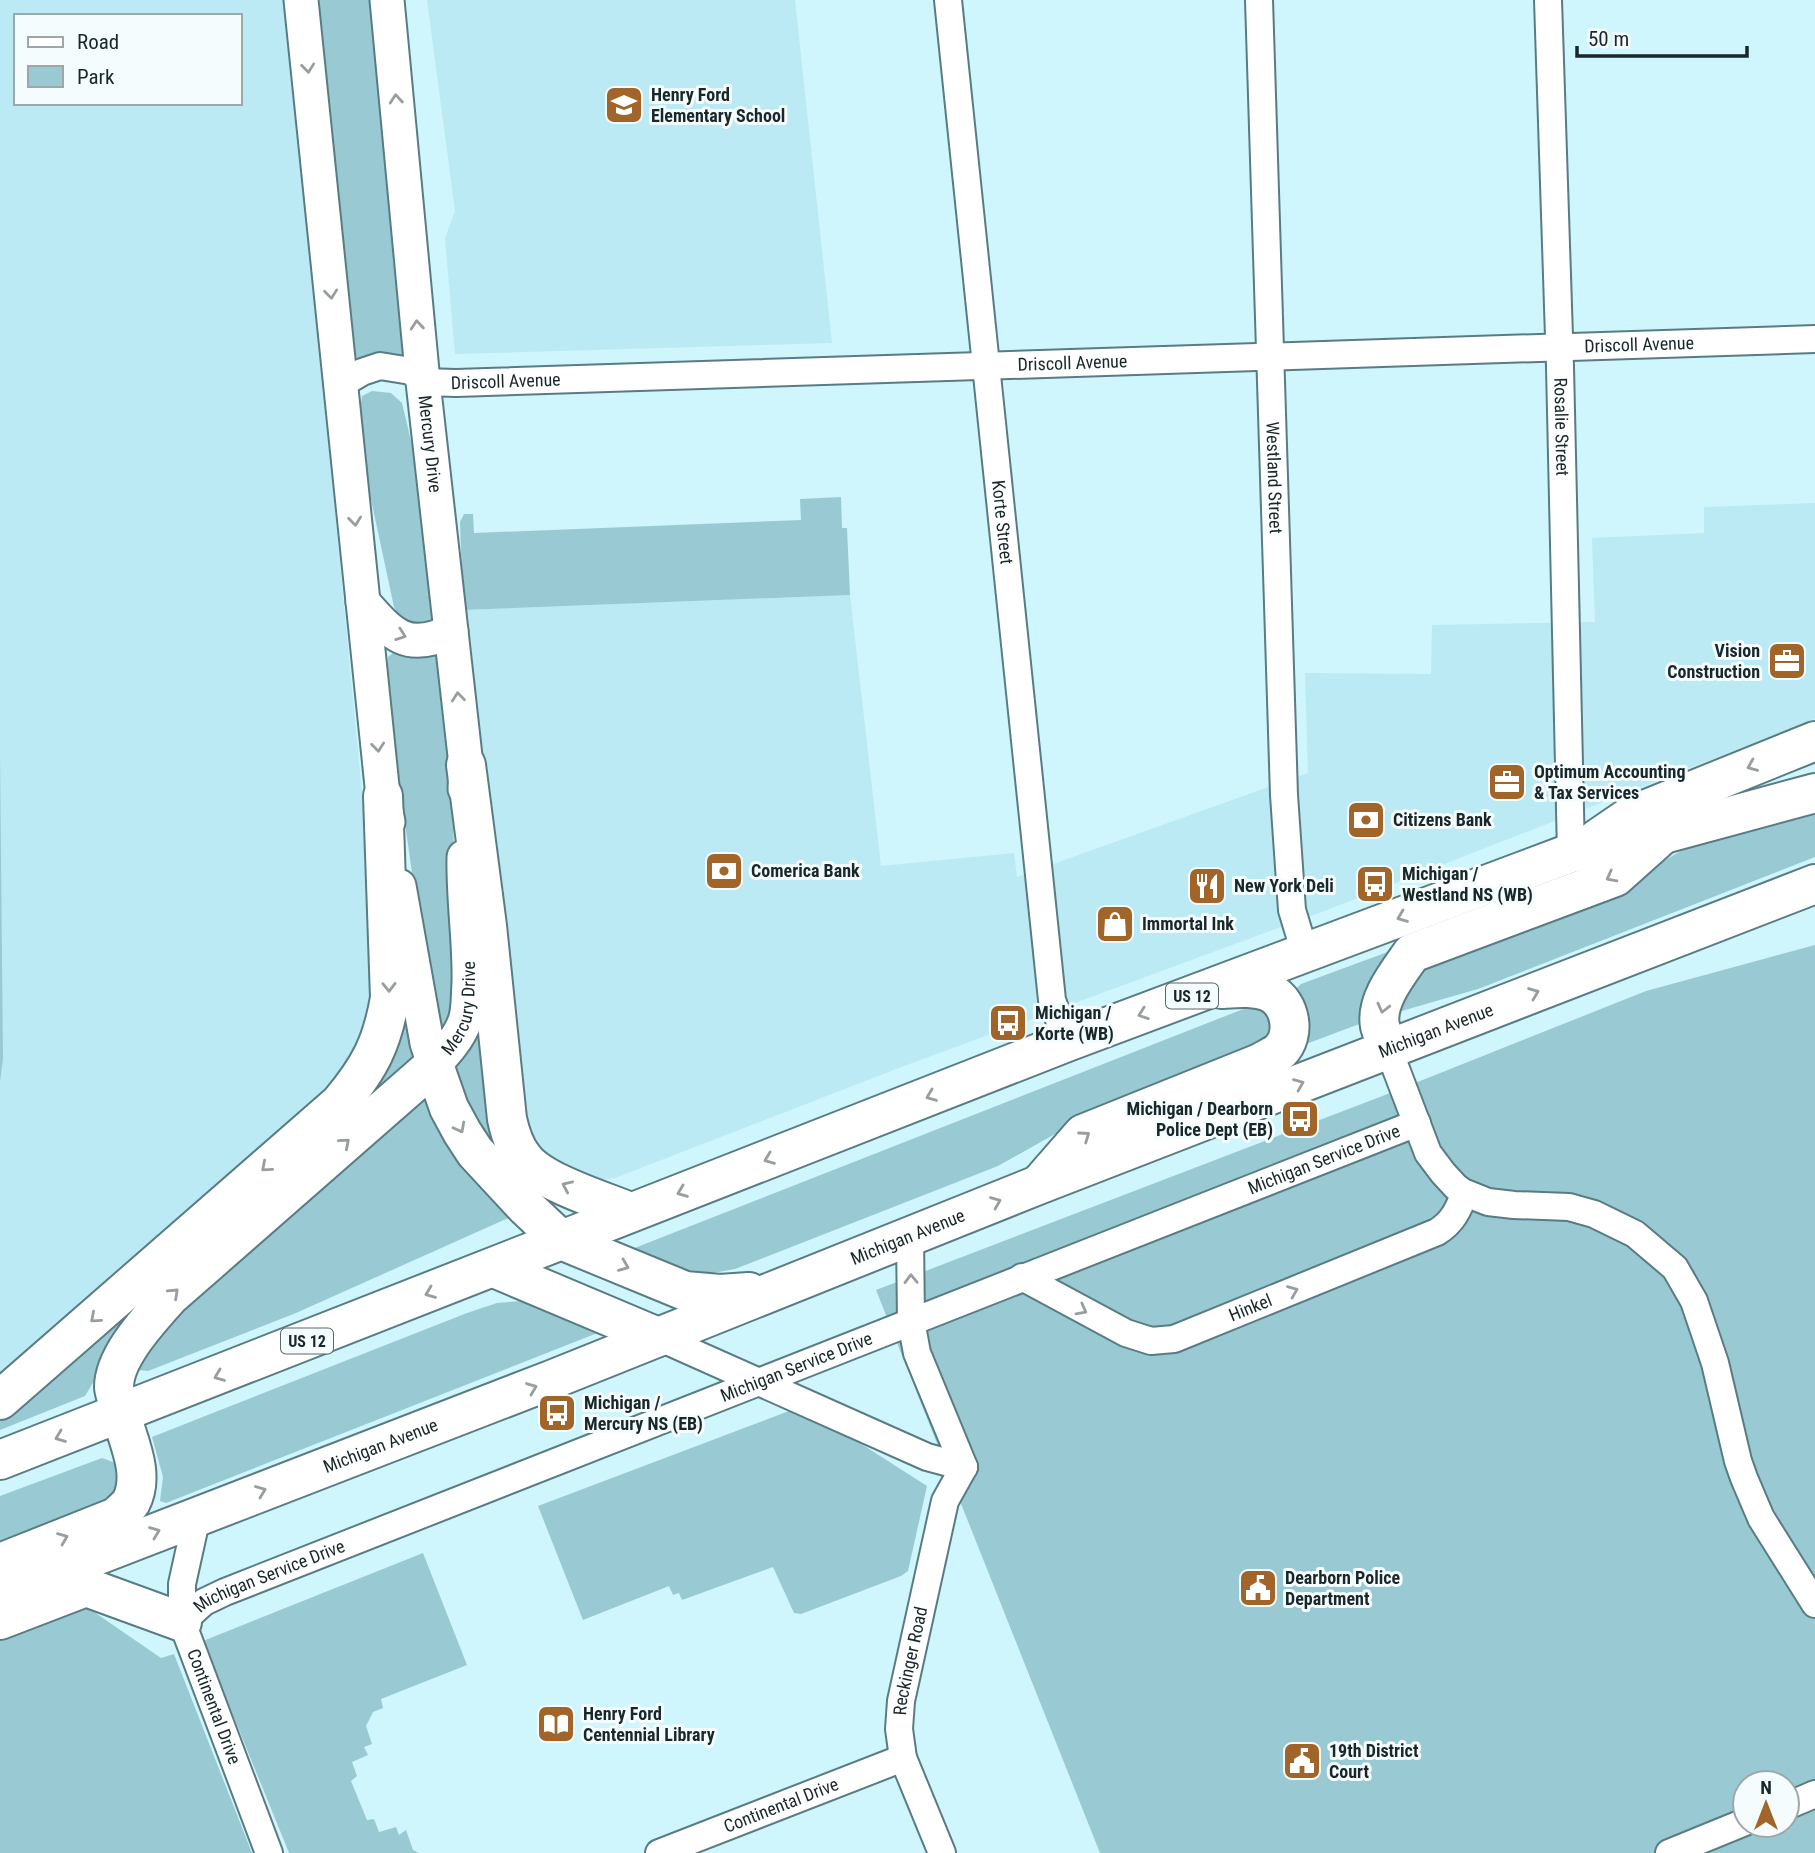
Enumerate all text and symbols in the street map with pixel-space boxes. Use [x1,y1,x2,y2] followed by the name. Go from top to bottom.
[14,14,242,105] legend
[1577,14,1747,58] scale bar
[1588,27,1629,51] text: 50 m
[77,30,119,54] text: Road
[300,63,315,74] one-way arrow
[77,65,115,89] text: Park
[603,84,645,126] school or university icon: Henry Ford Elementary School
[651,84,785,126] place label: Henry Ford Elementary School
[389,93,404,104] one-way arrow
[323,289,338,300] one-way arrow
[410,319,425,330] one-way arrow
[1584,332,1694,356] street label: Driscoll Avenue
[1017,350,1128,375] street label: Driscoll Avenue
[451,369,561,393] street label: Driscoll Avenue
[1550,377,1573,476] street label: Rosalie Street
[415,394,446,494] street label: Mercury Drive
[1262,421,1287,534] street label: Westland Street
[988,479,1018,565] street label: Korte Street
[347,515,362,526] one-way arrow
[395,627,407,641] one-way arrow
[1667,640,1760,682] place label: Vision Construction
[1766,640,1808,682] office icon: Vision Construction
[451,691,466,702] one-way arrow
[370,742,385,753] one-way arrow
[1746,758,1758,772] one-way arrow
[1486,761,1528,803] office icon: Optimum Accounting & Tax Services
[1534,761,1685,803] place label: Optimum Accounting & Tax Services
[1345,799,1387,841] bank icon: Citizens Bank
[1393,809,1492,830] place label: Citizens Bank
[703,850,745,892] bank icon: Comerica Bank
[751,860,860,881] place label: Comerica Bank
[1354,863,1396,905] bus stop icon: Michigan / Westland NS (WB)
[1402,863,1533,906] place label: Michigan / Westland NS (WB)
[1186,865,1228,907] restaurant icon: New York Deli
[1606,868,1618,882] one-way arrow
[1234,875,1334,896] place label: New York Deli
[1094,903,1136,945] shop icon: Immortal Ink
[1396,909,1409,923] one-way arrow
[1142,913,1234,934] place label: Immortal Ink
[437,961,479,1059] street label: Mercury Drive
[381,982,397,992] one-way arrow
[1166,984,1218,1008] road number: US 12
[1527,987,1539,1001] one-way arrow
[1375,999,1496,1062] street label: Michigan Avenue
[987,1002,1029,1044] bus stop icon: Michigan / Korte (WB)
[1035,1002,1114,1045] place label: Michigan / Korte (WB)
[1377,1002,1391,1014] one-way arrow
[1138,1006,1150,1020] one-way arrow
[1292,1078,1304,1092] one-way arrow
[925,1087,937,1101] one-way arrow
[1127,1098,1273,1141] place label: Michigan / Dearborn Police Dept (EB)
[1279,1098,1321,1140] bus stop icon: Michigan / Dearborn Police Dept (EB)
[1245,1120,1403,1198] street label: Michigan Service Drive
[452,1121,465,1133] one-way arrow
[1077,1132,1089,1144] one-way arrow
[337,1139,350,1151] one-way arrow
[764,1151,776,1165] one-way arrow
[262,1159,275,1172] one-way arrow
[562,1180,575,1194] one-way arrow
[676,1184,688,1198] one-way arrow
[988,1196,1001,1210] one-way arrow
[847,1204,968,1269] street label: Michigan Avenue
[617,1258,630,1272] one-way arrow
[903,1273,918,1284] one-way arrow
[425,1284,437,1298] one-way arrow
[1286,1285,1298,1299] one-way arrow
[166,1289,179,1302] one-way arrow
[1226,1289,1275,1326] street label: Hinkel
[1075,1301,1087,1315] one-way arrow
[91,1309,104,1322] one-way arrow
[717,1327,875,1406] street label: Michigan Service Drive
[281,1329,333,1354] road number: US 12
[213,1367,225,1381] one-way arrow
[526,1382,538,1396] one-way arrow
[536,1392,578,1434] bus stop icon: Michigan / Mercury NS (EB)
[584,1392,703,1435] place label: Michigan / Mercury NS (EB)
[320,1414,441,1477] street label: Michigan Avenue
[55,1429,67,1443] one-way arrow
[255,1486,267,1500] one-way arrow
[148,1527,160,1541] one-way arrow
[57,1533,69,1547] one-way arrow
[189,1535,348,1616] street label: Michigan Service Drive
[1237,1567,1279,1609] public building icon: Dearborn Police Department
[1285,1567,1400,1609] place label: Dearborn Police Department
[889,1605,931,1716] street label: Reckinger Road
[183,1646,246,1767] street label: Continental Drive
[535,1703,577,1745] library icon: Henry Ford Centennial Library
[583,1703,715,1745] place label: Henry Ford Centennial Library
[1281,1740,1323,1782] public building icon: 19th District Court
[1329,1740,1419,1782] place label: 19th District Court
[1731,1769,1801,1839] north arrow
[720,1773,841,1837] street label: Continental Drive
[1760,1776,1772,1799] text: N

